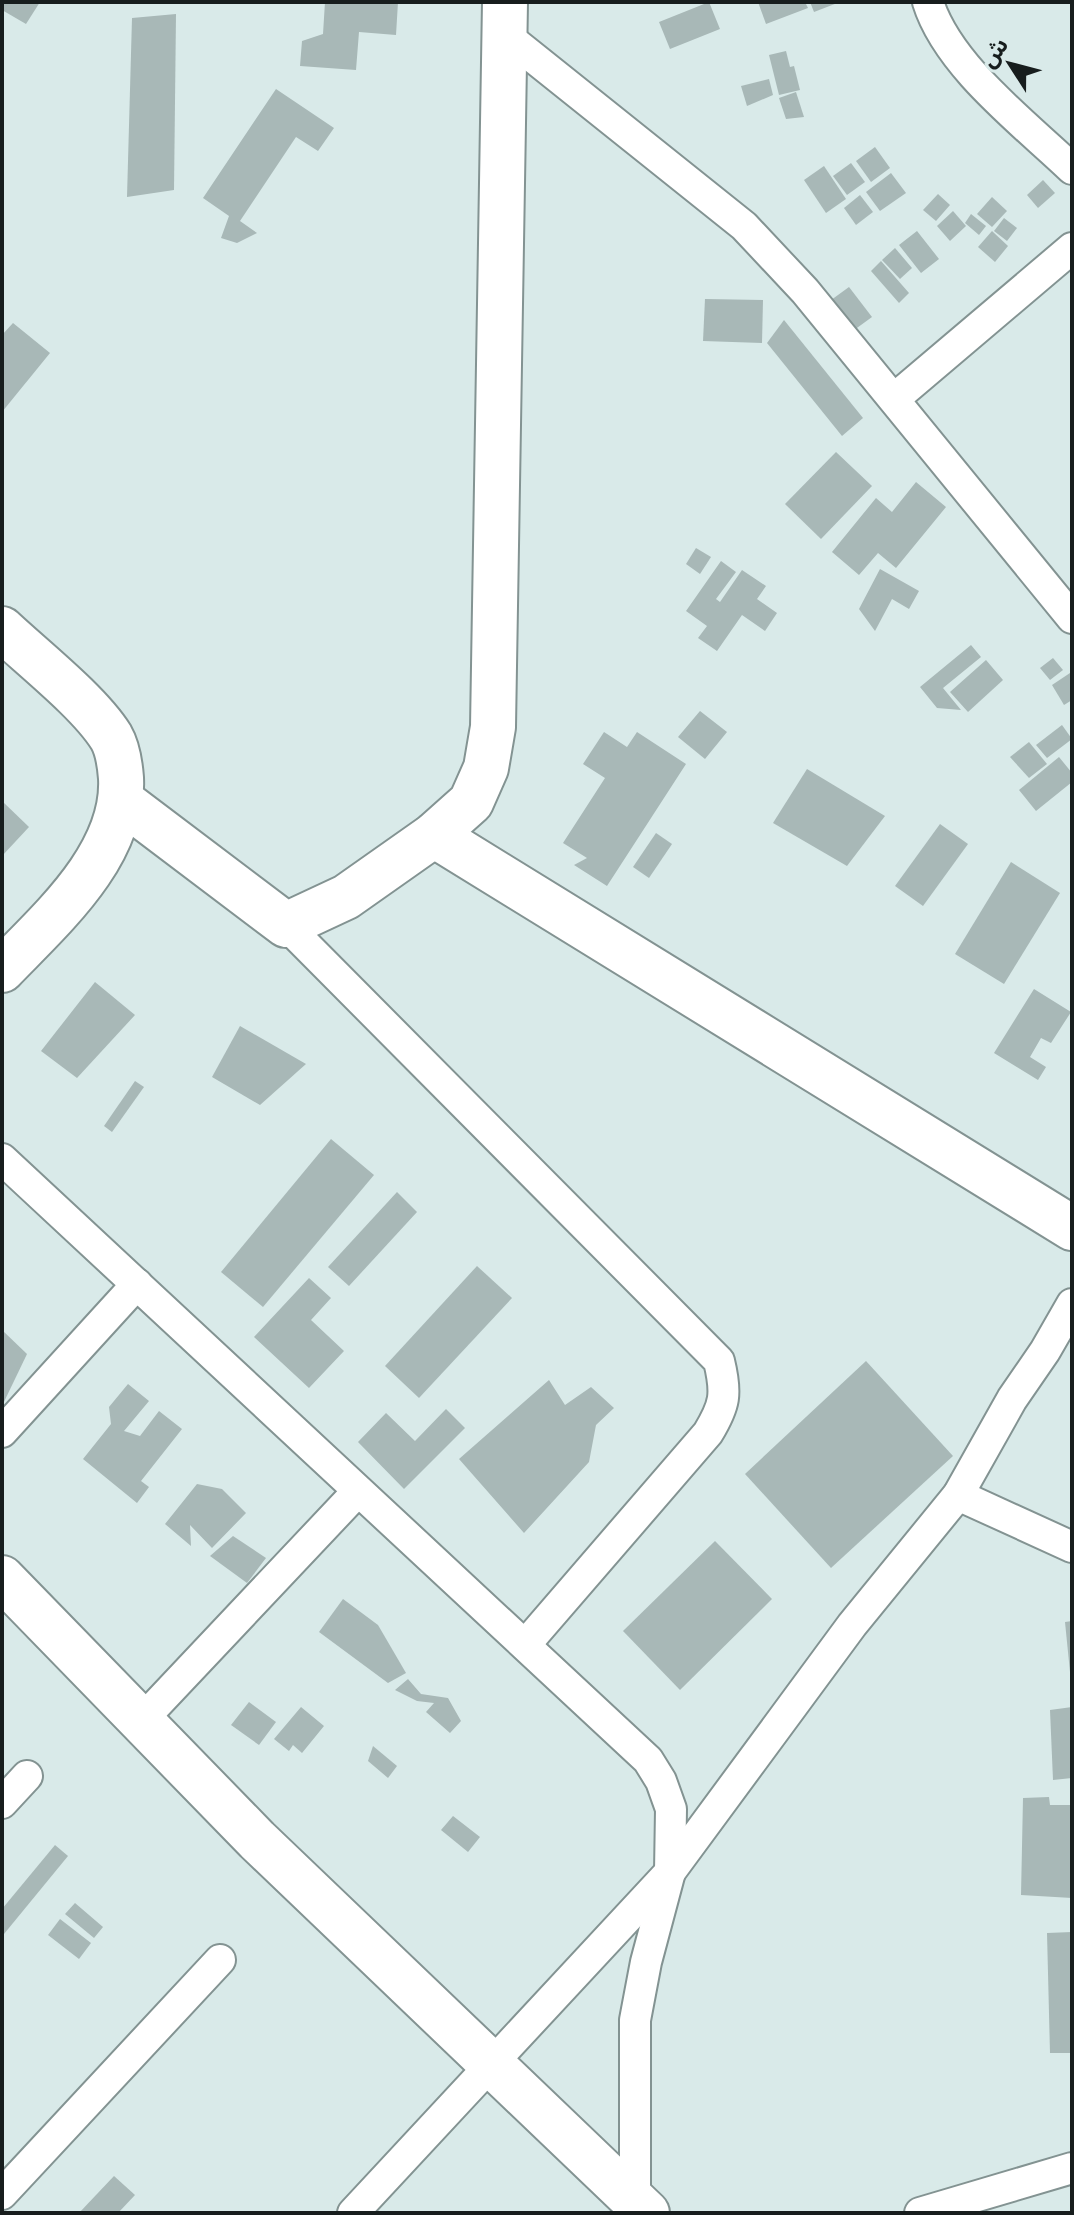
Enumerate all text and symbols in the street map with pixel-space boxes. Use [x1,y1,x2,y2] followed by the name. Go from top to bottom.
[970,24,1050,104] north arrow
[974,32,1013,72] text: ش

